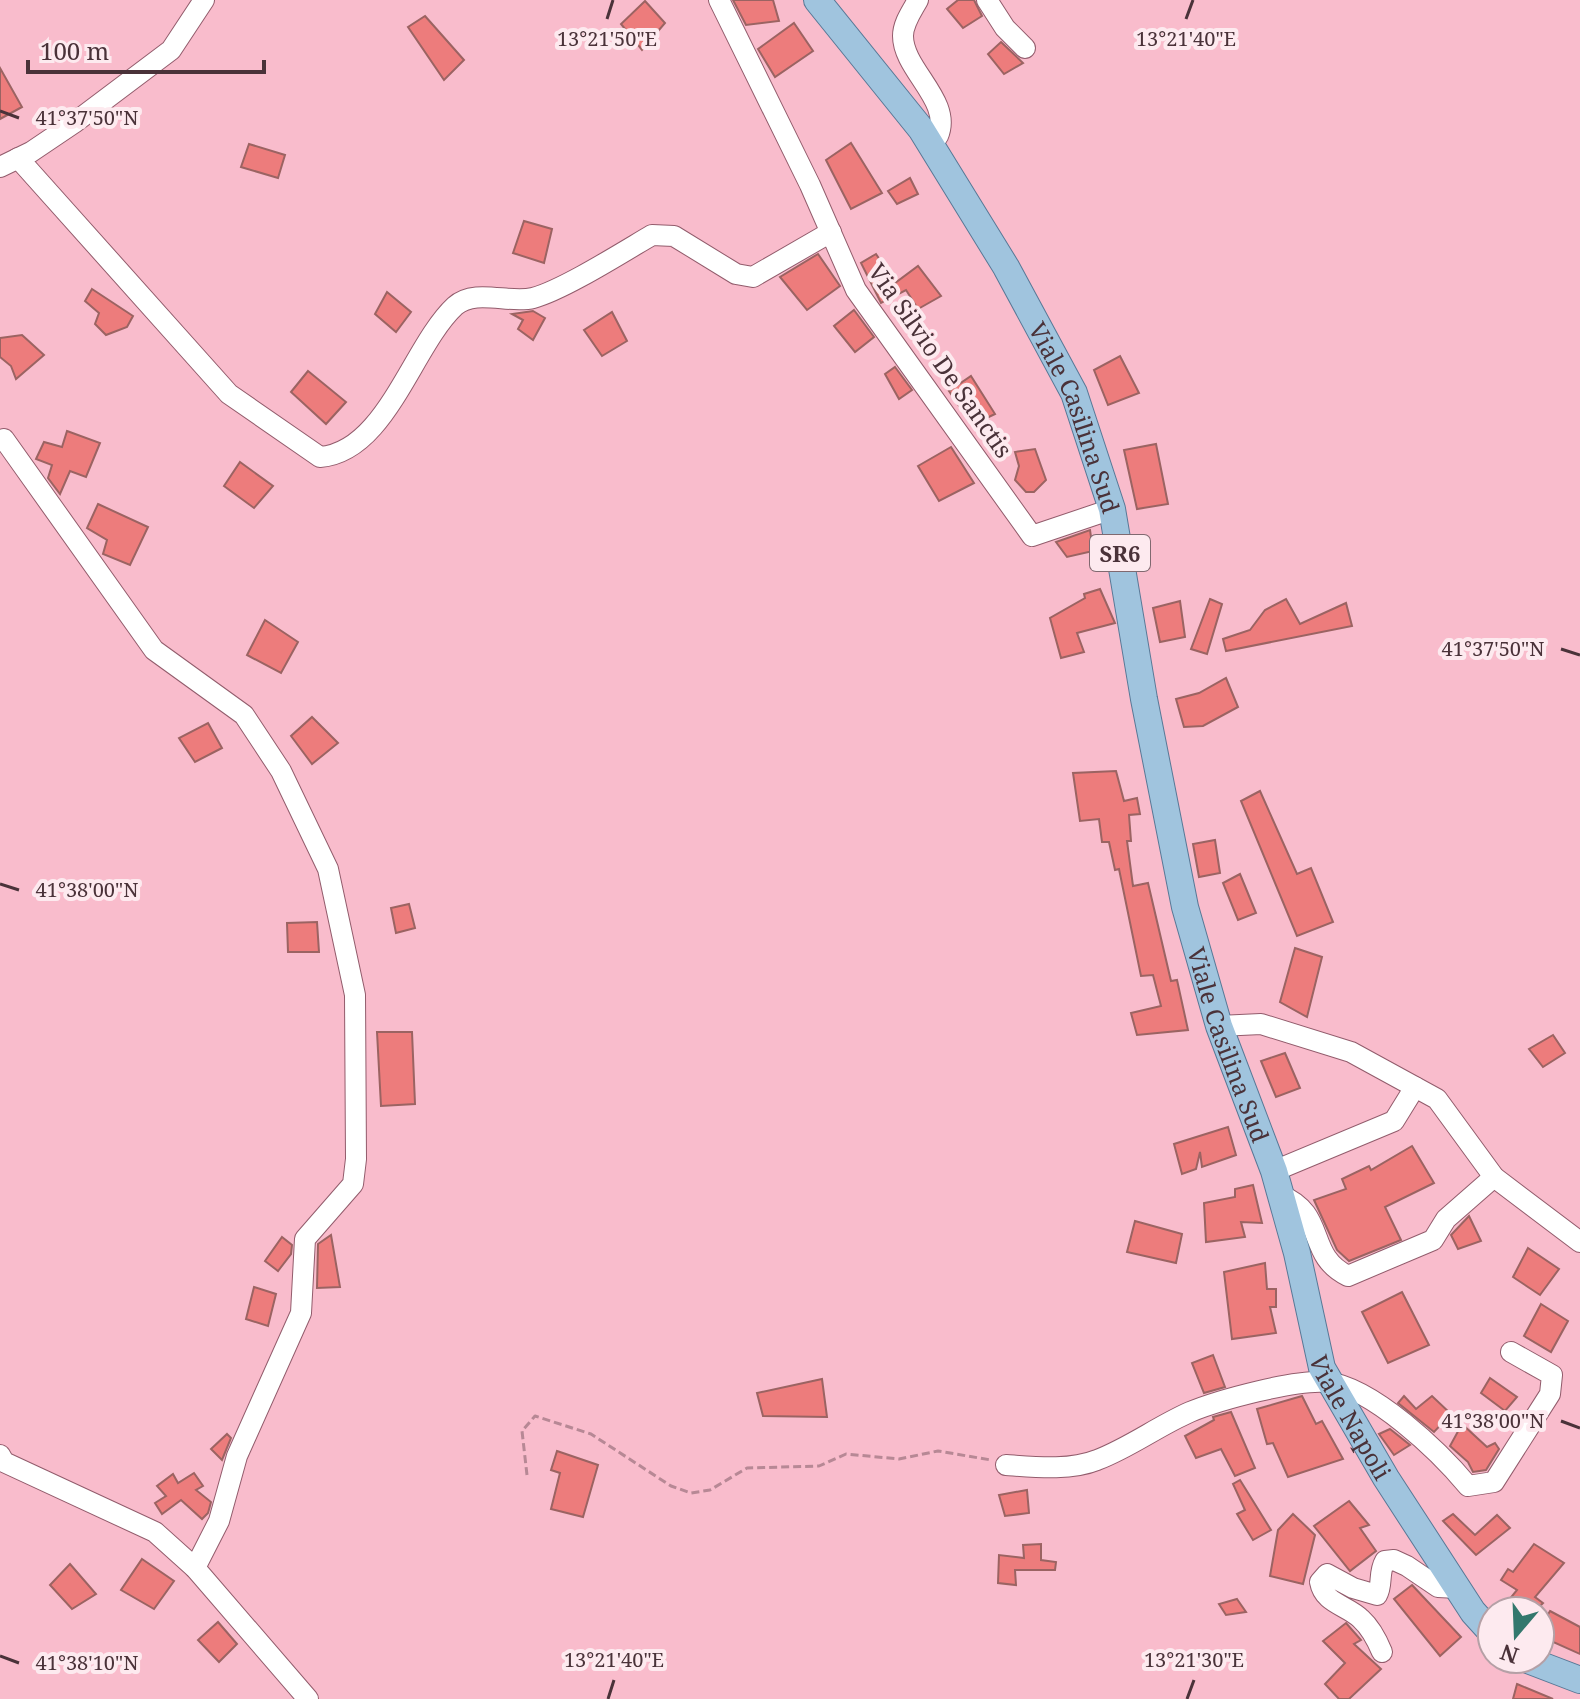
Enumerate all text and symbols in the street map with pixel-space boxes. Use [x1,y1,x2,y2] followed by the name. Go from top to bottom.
[28,24,264,74] scale bar
[557,25,657,52] text: 13°21'50"E
[1136,25,1236,52] text: 13°21'40"E
[40,34,109,67] text: 100 m
[36,104,138,131] text: 41°37'50"N
[861,256,1021,464] street label: Via Silvio De Sanctis
[1022,316,1129,517] street label: Viale Casilina Sud
[1090,535,1150,571] road number: SR6
[1442,635,1544,662] text: 41°37'50"N
[36,876,138,903] text: 41°38'00"N
[1181,943,1278,1147] street label: Viale Casilina Sud
[1303,1352,1400,1486] street label: Viale Napoli
[1442,1407,1544,1434] text: 41°38'00"N
[1476,1595,1556,1675] north arrow
[1496,1638,1522,1672] text: N
[564,1646,664,1673] text: 13°21'40"E
[1144,1646,1244,1673] text: 13°21'30"E
[36,1649,138,1676] text: 41°38'10"N

